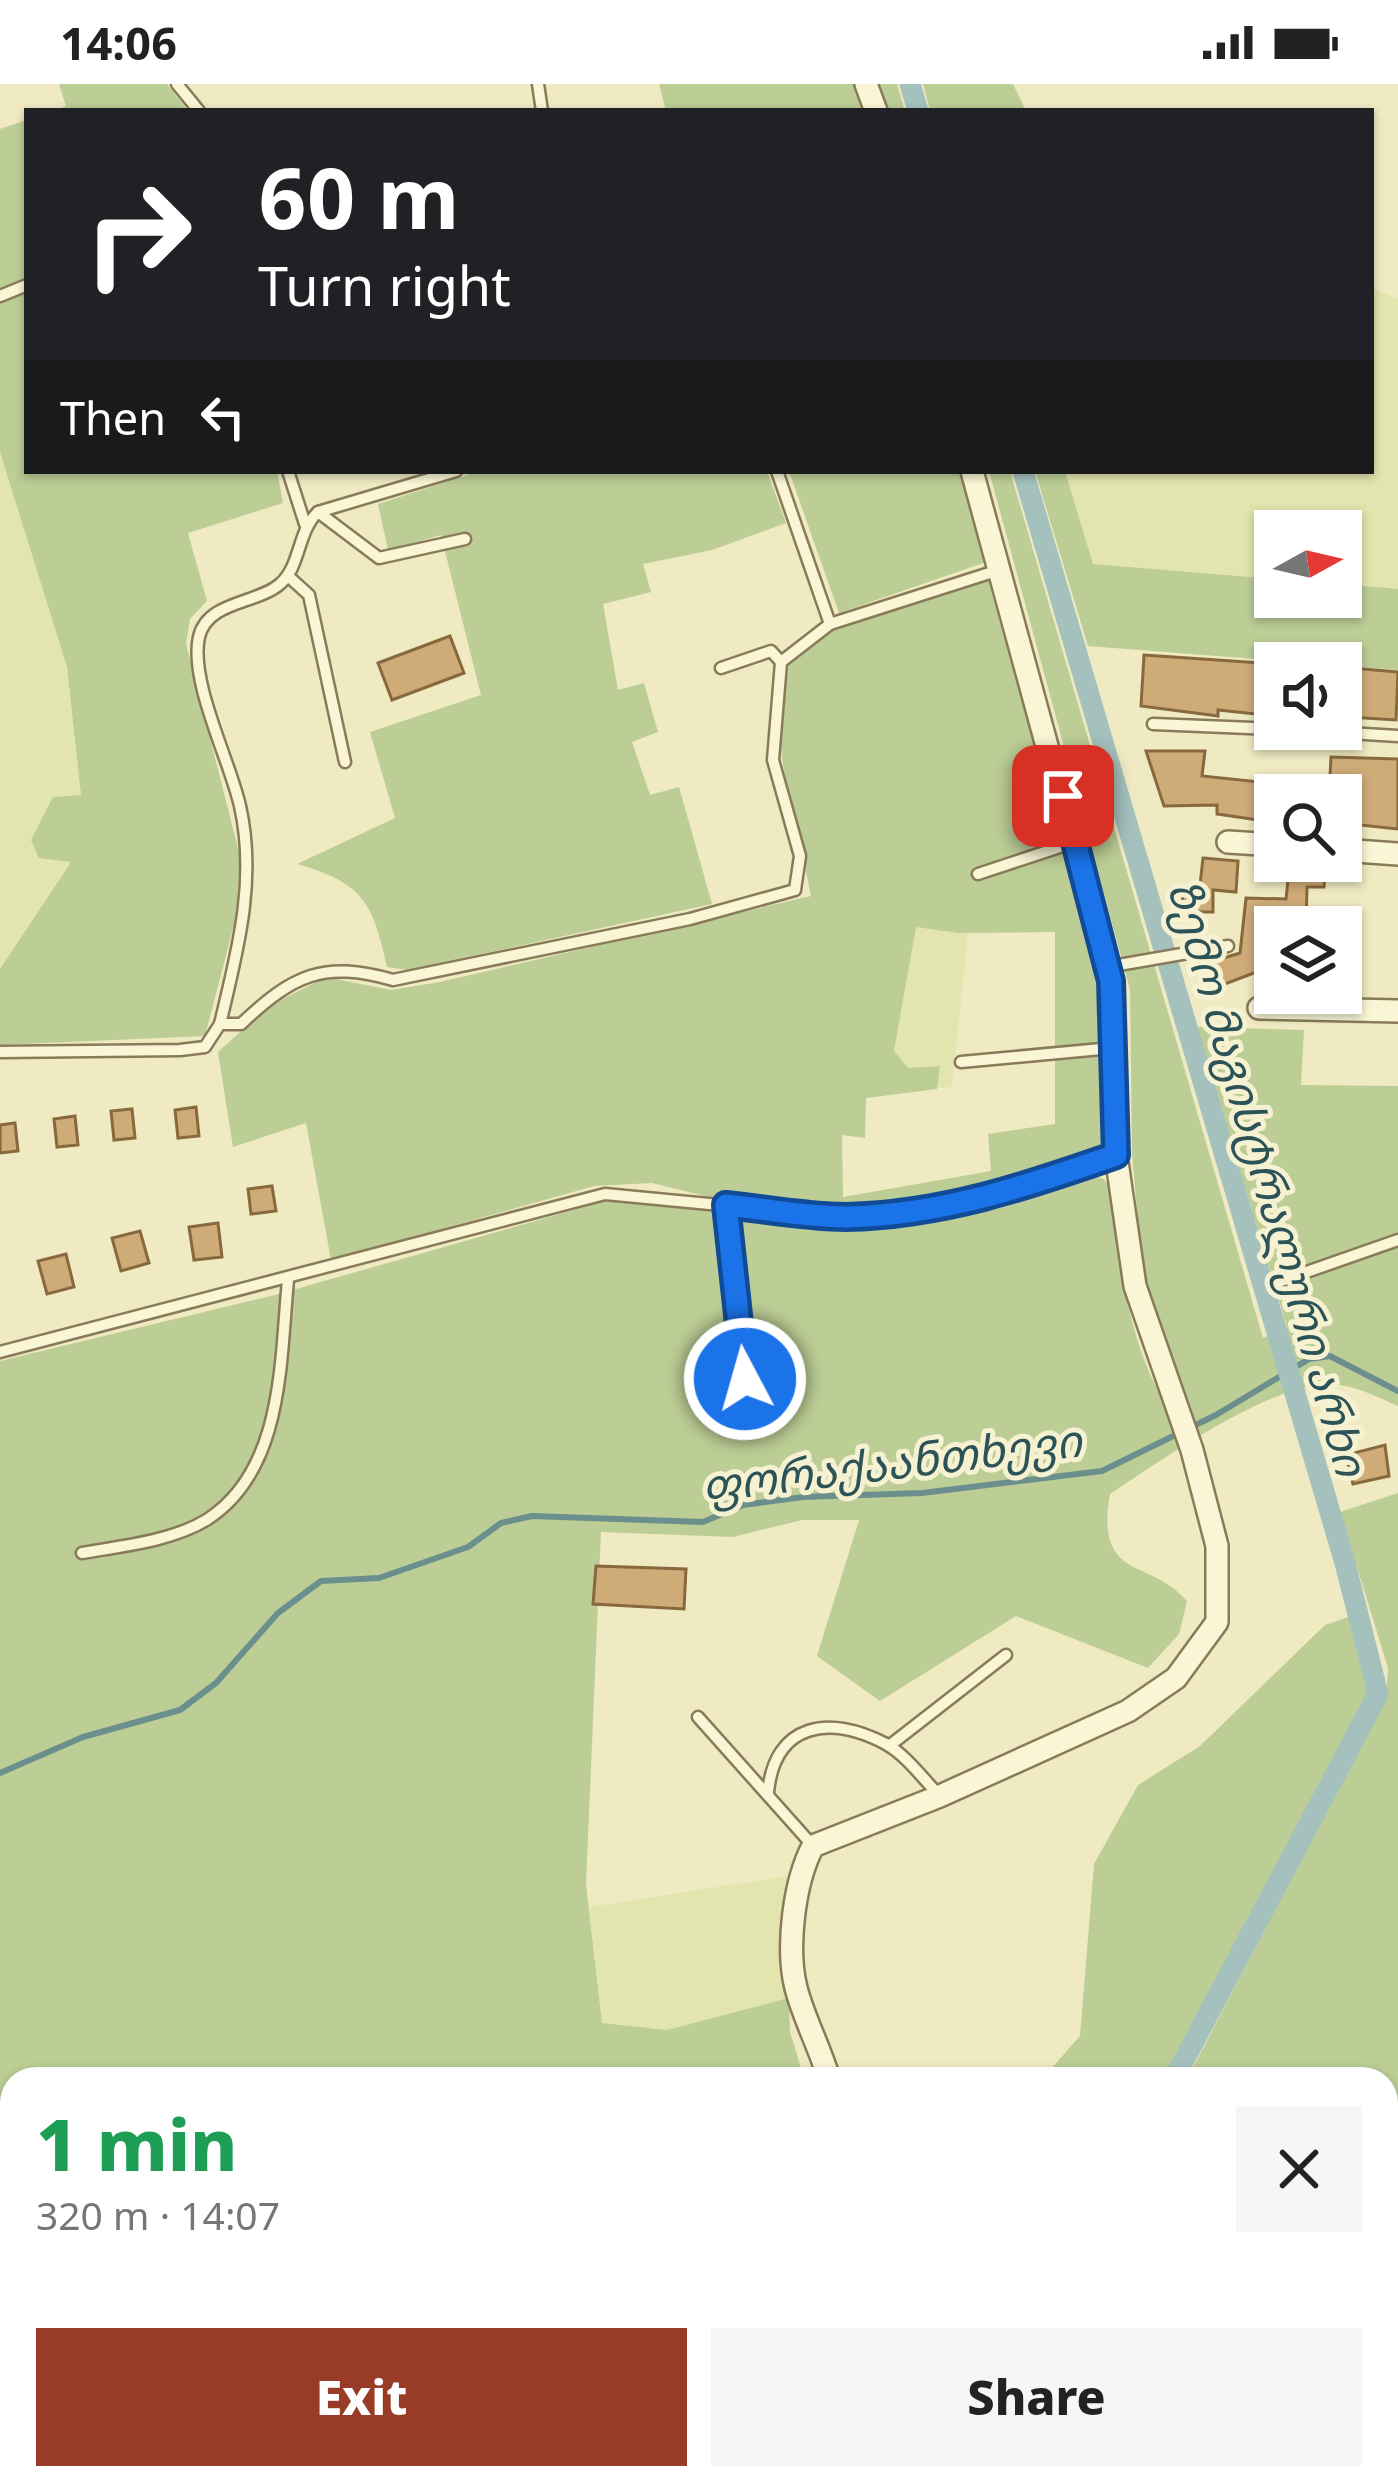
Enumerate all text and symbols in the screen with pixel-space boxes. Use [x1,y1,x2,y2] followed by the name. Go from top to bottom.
[60,12,177,73] text: 14:06
[258,139,459,254] text: 60 m
[60,156,216,312] icon: right
[258,248,511,322] text: Turn right
[190,384,256,450] icon: left
[60,387,166,448] text: Then
[1254,510,1362,618] north arrow
[1254,510,1362,1014] map controls
[1254,642,1362,750] button: sound
[1012,745,1114,847] pin
[1030,763,1096,829] icon: arrive
[1254,774,1362,882] button: search
[1155,872,1384,1484] water label: ზემო მაგისტრალური არხი
[1254,906,1362,1014] button: layers
[682,1316,808,1442] position arrow
[698,1408,1087,1516] water label: ფორაქაანთხევი
[36,2094,238,2192] text: 1 min
[1236,2106,1362,2232] button: close
[36,2188,280,2241] text: 320 m · 14:07
[36,2328,687,2466] button: Exit
[711,2328,1362,2466] button: Share

